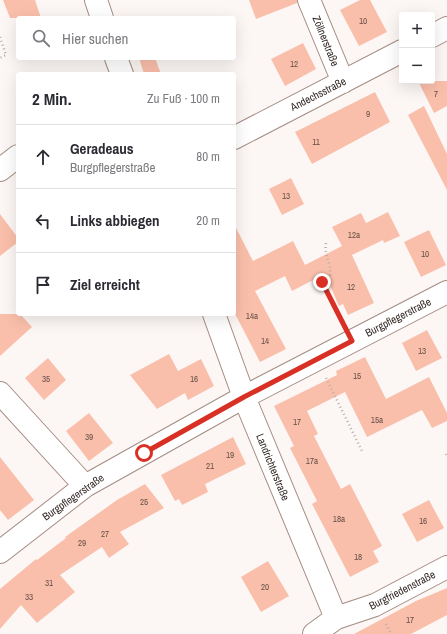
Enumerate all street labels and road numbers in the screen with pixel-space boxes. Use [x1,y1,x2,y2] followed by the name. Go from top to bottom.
[310,14,342,68] street label: Zöllnerstraße
[287,74,348,114] street label: Andechsstraße
[363,294,433,340] street label: Burgpflegerstraße
[253,431,293,503] street label: Landrichterstraße
[39,471,107,523] street label: Burgpflegerstraße
[366,567,438,613] street label: Burgfriedenstraße

